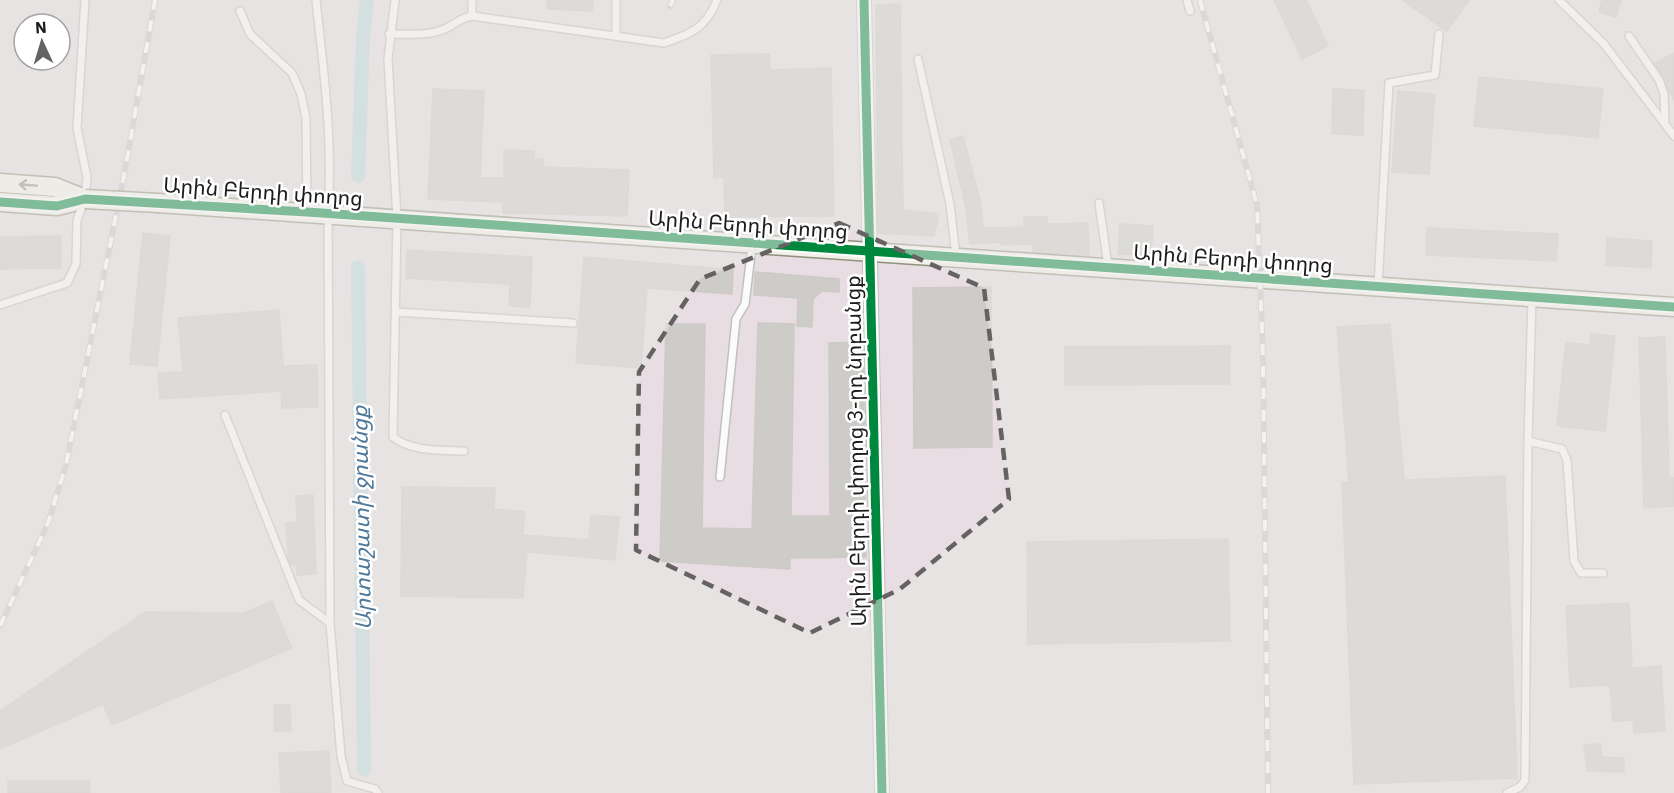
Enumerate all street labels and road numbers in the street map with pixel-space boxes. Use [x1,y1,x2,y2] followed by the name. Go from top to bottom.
[162,170,364,212] street label: Արին Բերդի փողոց
[647,203,849,245] street label: Արին Բերդի փողոց
[1132,237,1334,279] street label: Արին Բերդի փողոց
[838,275,872,627] street label: Արին Բերդի փողոց 3-րդ նրբանցք

